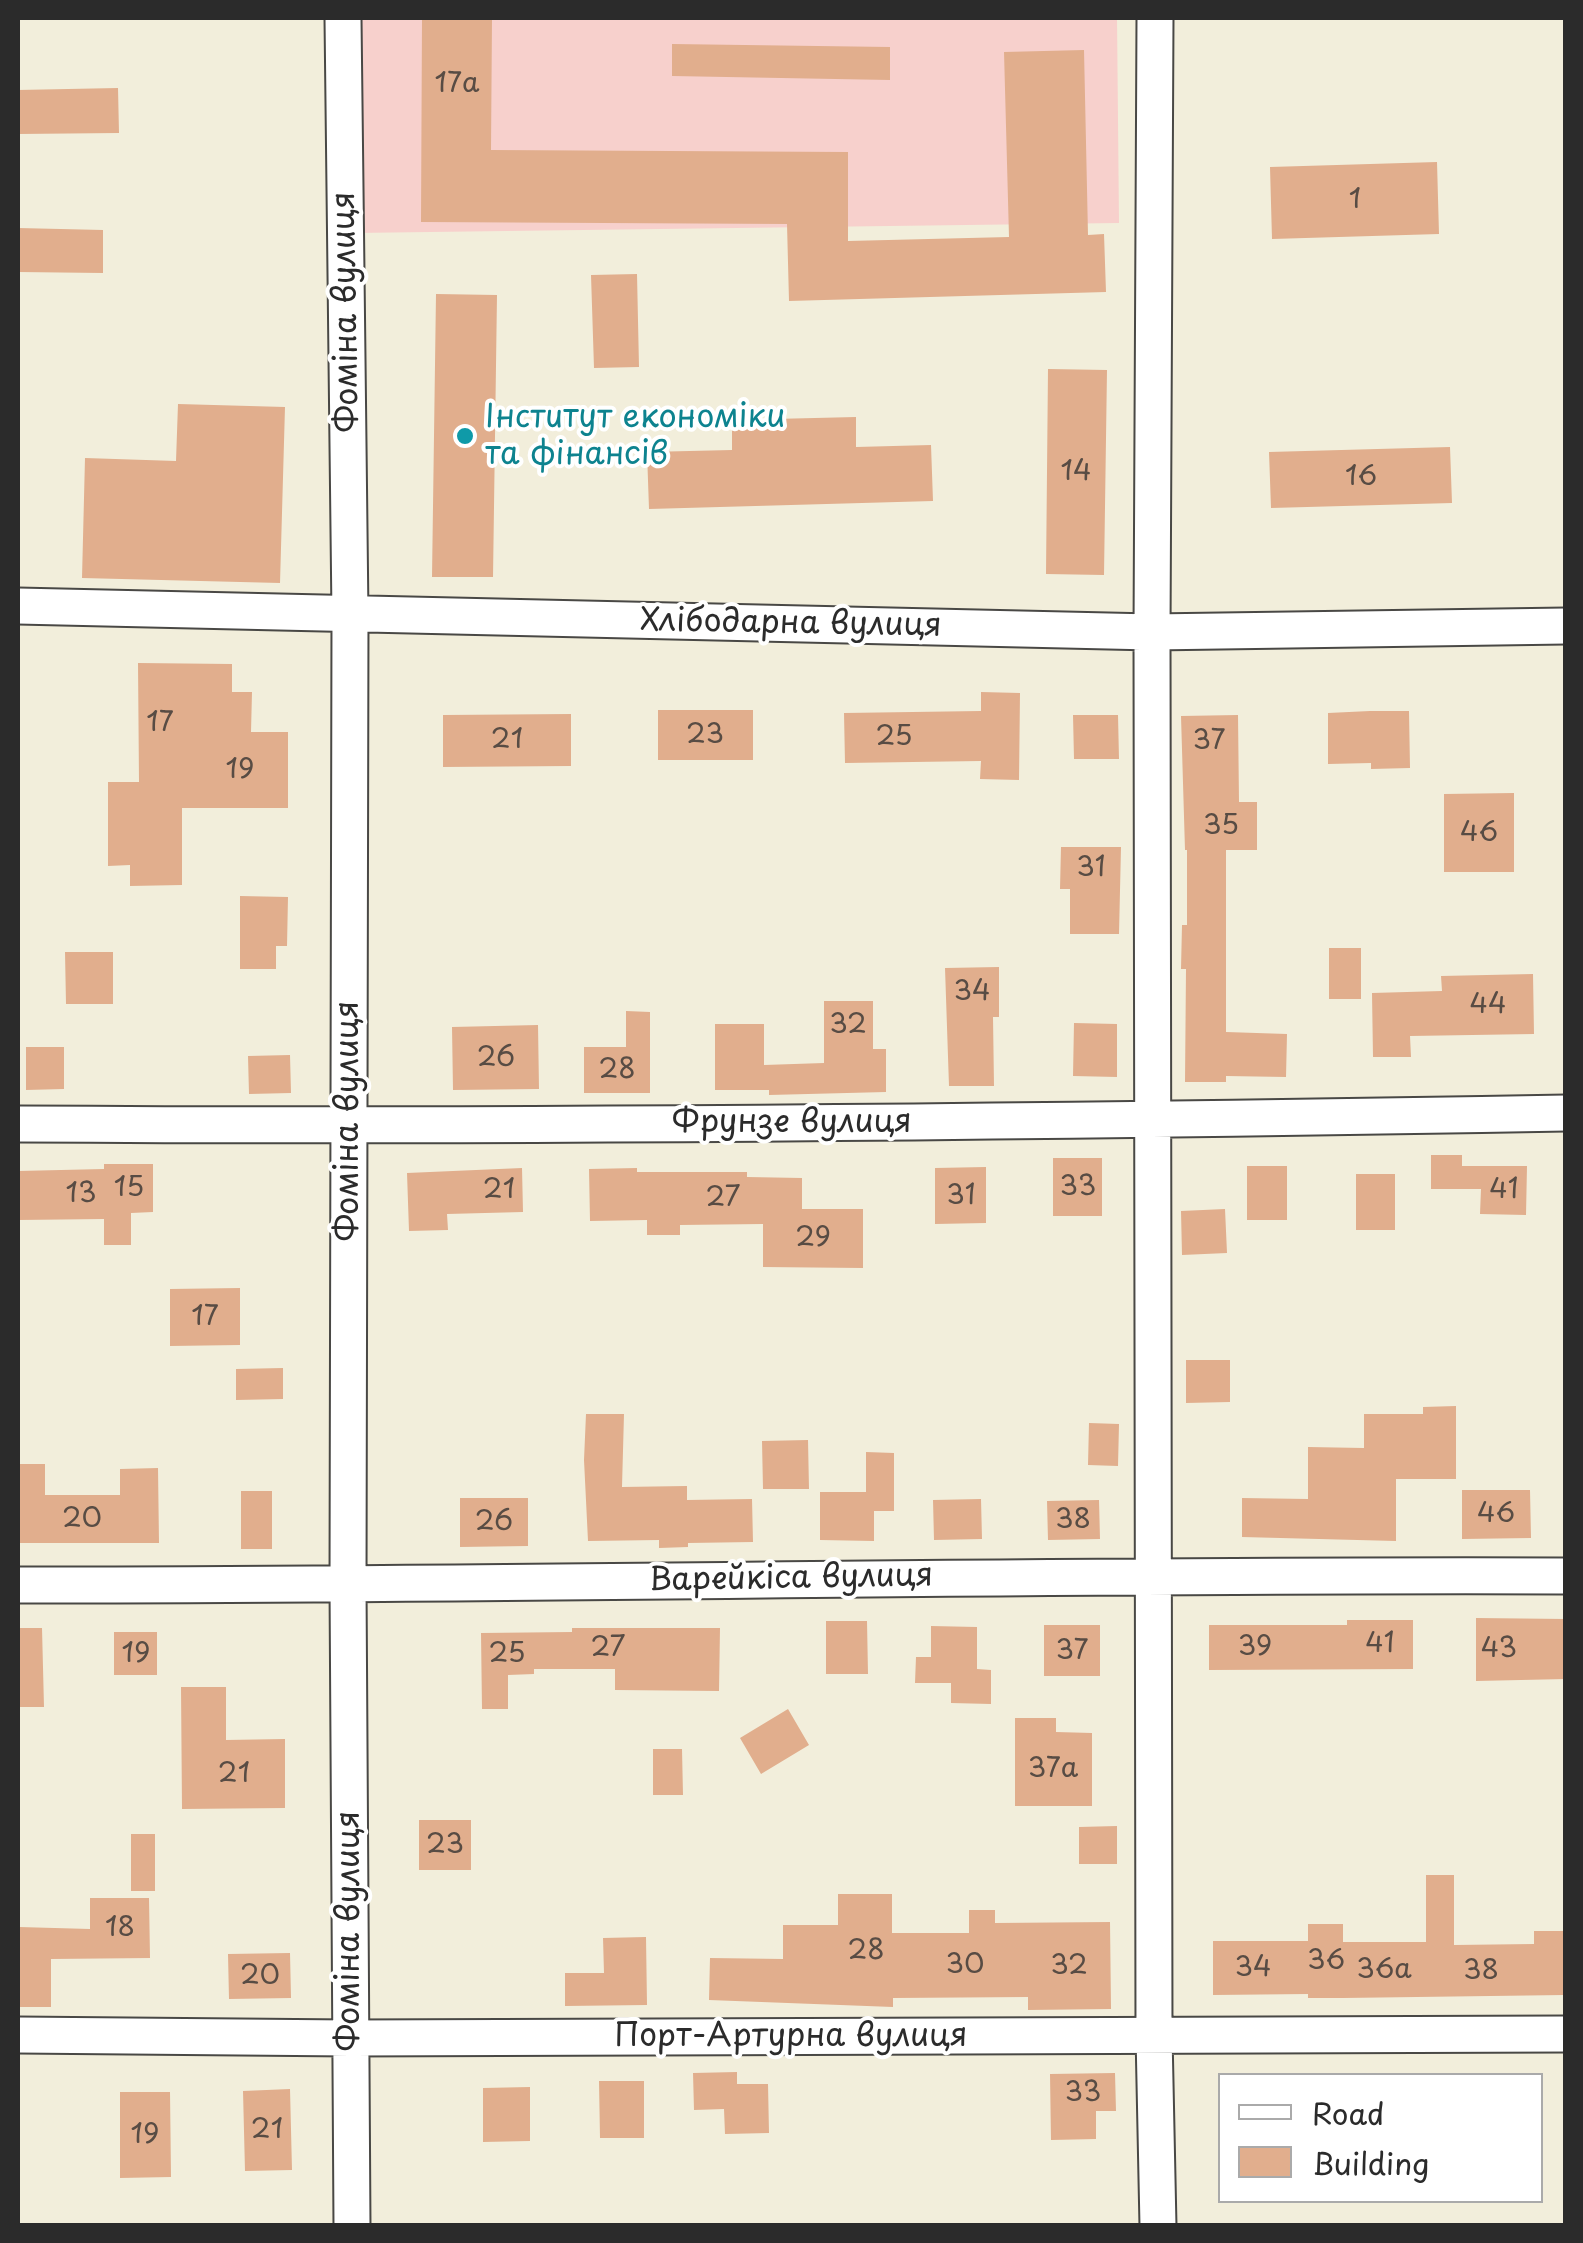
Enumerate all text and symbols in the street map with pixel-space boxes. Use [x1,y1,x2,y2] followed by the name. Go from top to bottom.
[435,67,479,101] house number: 17а
[1349,183,1361,217] house number: 1
[326,191,368,433] street label: Фоміна вулиця
[485,399,785,474] place label: Інститут економіки та фінансів
[454,425,476,447] marker: Інститут економіки та фінансів
[1060,455,1092,489] house number: 14
[1345,460,1377,494] house number: 16
[640,602,942,646] street label: Хлібодарна вулиця
[146,706,174,740] house number: 17
[686,718,724,752] house number: 23
[875,720,913,754] house number: 25
[491,723,523,757] house number: 21
[1193,724,1225,758] house number: 37
[226,753,254,787] house number: 19
[1203,809,1239,843] house number: 35
[1460,816,1498,850] house number: 46
[1076,851,1106,885] house number: 31
[953,975,991,1009] house number: 34
[1469,988,1507,1022] house number: 44
[330,1001,368,1241] street label: Фоміна вулиця
[829,1008,867,1042] house number: 32
[477,1041,515,1075] house number: 26
[598,1053,636,1087] house number: 28
[672,1104,912,1142] street label: Фрунзе вулиця
[1060,1170,1096,1204] house number: 33
[114,1171,144,1205] house number: 15
[483,1173,515,1207] house number: 21
[1489,1173,1519,1207] house number: 41
[65,1177,97,1211] house number: 13
[946,1179,976,1213] house number: 31
[706,1181,740,1215] house number: 27
[795,1221,831,1255] house number: 29
[191,1300,219,1334] house number: 17
[1477,1497,1515,1531] house number: 46
[62,1502,102,1536] house number: 20
[1055,1503,1091,1537] house number: 38
[475,1505,513,1539] house number: 26
[648,1557,934,1601] street label: Варейкіса вулиця
[1365,1627,1395,1661] house number: 41
[1238,1630,1272,1664] house number: 39
[591,1631,625,1665] house number: 27
[1481,1632,1517,1666] house number: 43
[1056,1634,1088,1668] house number: 37
[122,1637,150,1671] house number: 19
[488,1637,526,1671] house number: 25
[1028,1752,1078,1786] house number: 37а
[218,1757,250,1791] house number: 21
[331,1811,369,2051] street label: Фоміна вулиця
[426,1828,464,1862] house number: 23
[105,1911,135,1945] house number: 18
[847,1934,885,1968] house number: 28
[1307,1944,1345,1978] house number: 36
[946,1948,984,1982] house number: 30
[1050,1949,1088,1983] house number: 32
[1234,1951,1272,1985] house number: 34
[1356,1953,1412,1987] house number: 36а
[1463,1954,1499,1988] house number: 38
[240,1959,280,1993] house number: 20
[614,2018,968,2056] street label: Порт-Артурна вулиця
[1218,2073,1543,2203] legend
[1065,2076,1101,2110] house number: 33
[1312,2090,1385,2135] text: Road
[251,2113,283,2147] house number: 21
[131,2118,159,2152] house number: 19
[1312,2140,1429,2185] text: Building

